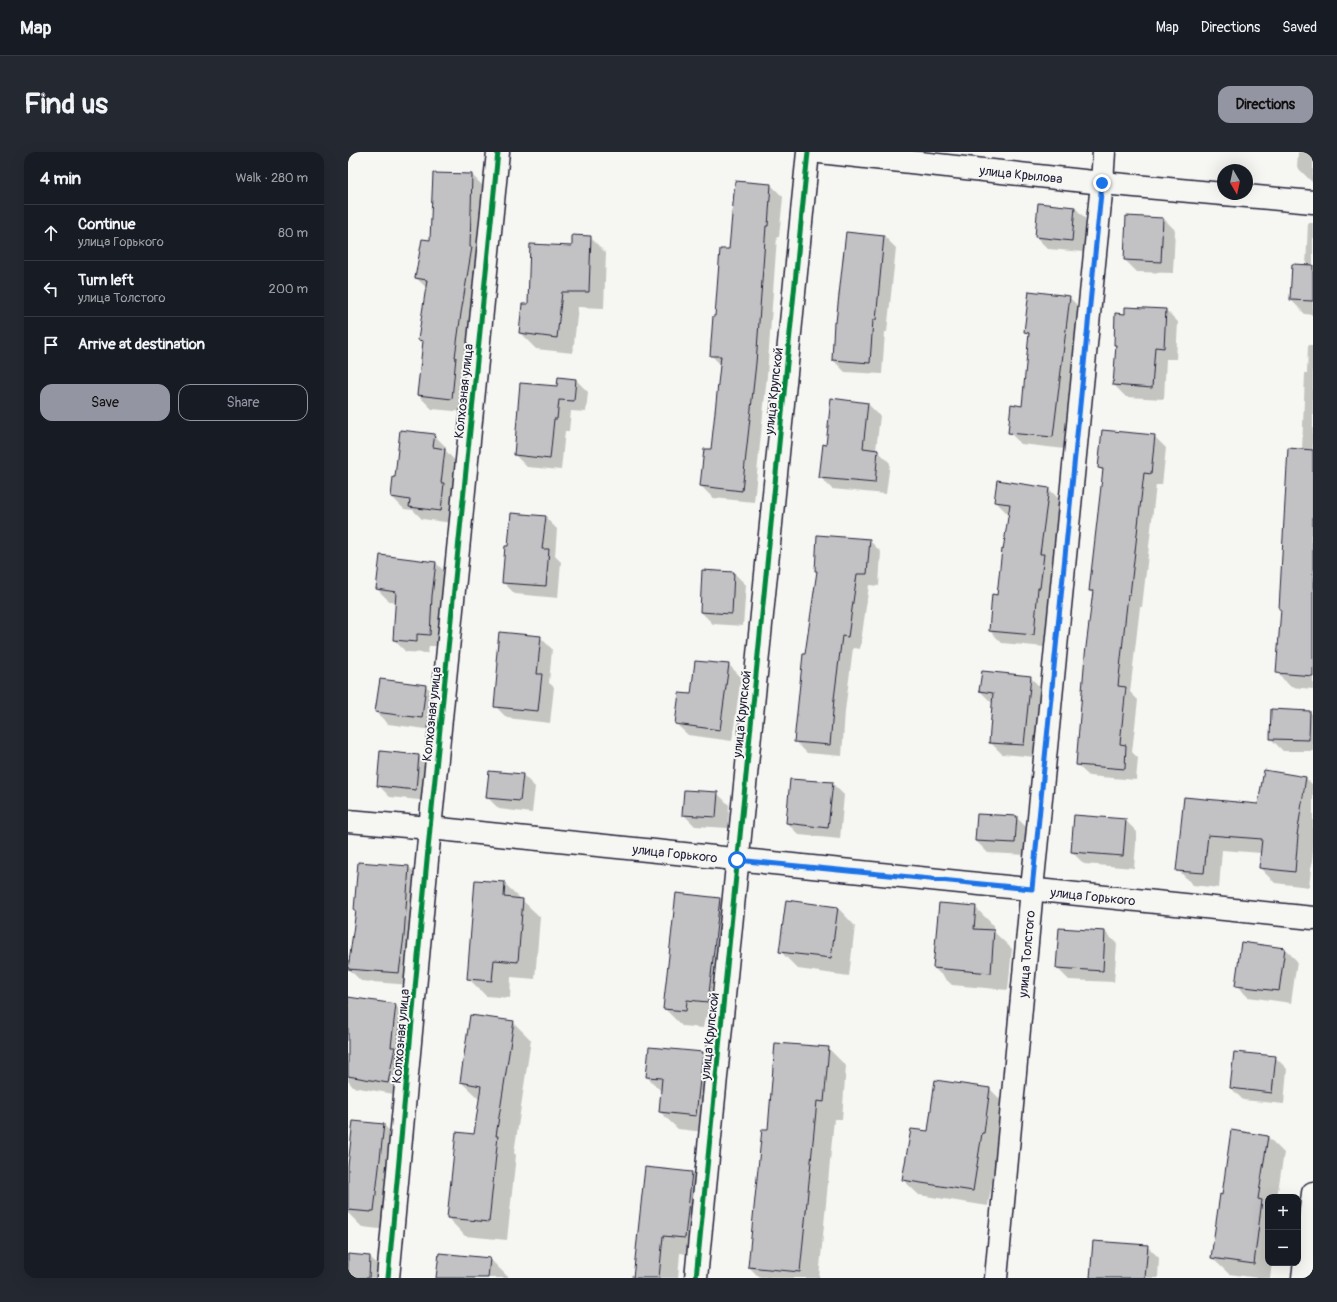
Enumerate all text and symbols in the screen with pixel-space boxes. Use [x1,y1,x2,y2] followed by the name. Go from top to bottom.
[20,16,51,40] text: Map
[1156,19,1179,36] text: Map
[1201,19,1260,36] text: Directions
[1282,19,1317,36] text: Saved
[1218,86,1313,123] button: Directions
[24,87,108,122] text: Find us
[978,163,1063,187] street label: улица Крылова
[1217,164,1253,200] north arrow
[40,168,81,189] text: 4 min
[235,170,308,186] text: Walk · 280 m
[1093,174,1111,192] route end
[78,215,136,234] text: Continue
[40,222,62,244] icon: ahead
[278,225,308,241] text: 80 m
[78,234,164,250] text: улица Горького
[78,271,134,290] text: Turn left
[40,278,62,300] icon: left
[269,281,308,297] text: 200 m
[78,290,165,306] text: улица Толстого
[40,334,62,356] icon: arrive
[78,335,205,354] text: Arrive at destination
[451,343,477,439] street label: Колхозная улица
[761,347,787,436] street label: улица Крупской
[40,384,170,421] button: Save
[178,384,308,421] button: Share
[419,666,445,762] street label: Колхозная улица
[729,670,755,759] street label: улица Крупской
[630,841,718,866] street label: улица Горького
[728,851,746,869] route start
[1048,884,1136,909] street label: улица Горького
[1015,910,1039,999] street label: улица Толстого
[389,988,413,1084] street label: Колхозная улица
[697,992,723,1081] street label: улица Крупской
[1265,1194,1301,1266] map controls
[1265,1194,1301,1230] button: +
[1265,1230,1301,1266] button: −

